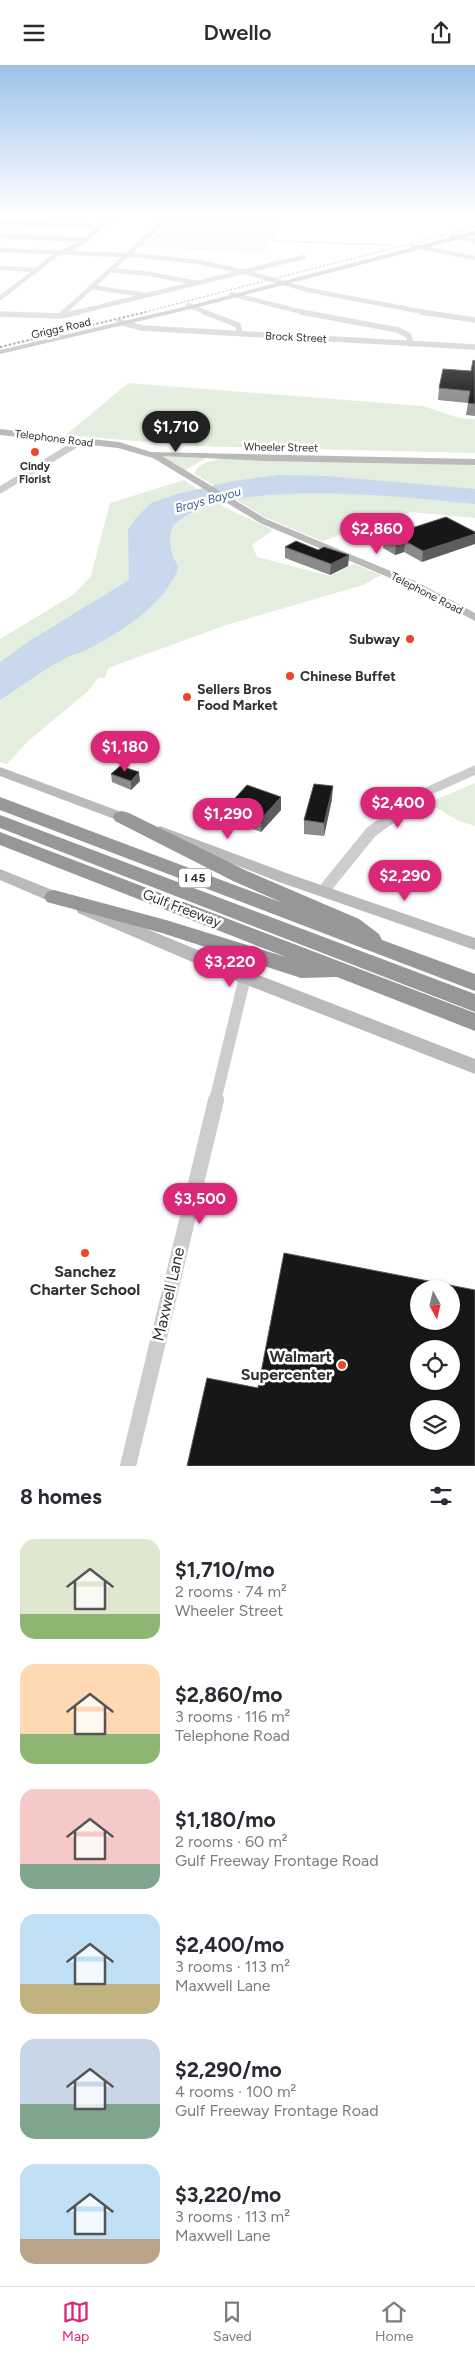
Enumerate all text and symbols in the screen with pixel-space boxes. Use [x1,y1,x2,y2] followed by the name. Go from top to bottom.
[20,19,48,47] icon: menu
[203,19,272,46] text: Dwello
[427,19,455,47] icon: share
[30,315,92,342] street label: Griggs Road
[265,329,327,346] street label: Brock Street
[135,411,217,453] pin: $1,710
[153,417,199,436] text: $1,710
[14,427,94,450] street label: Telephone Road
[244,440,318,455] street label: Wheeler Street
[29,446,41,458] marker: Cindy Florist
[19,460,51,486] place label: Cindy Florist
[174,484,243,516] water label: Brays Bayou
[336,513,418,555] pin: $2,860
[351,519,403,538] text: $2,860
[389,570,465,617] street label: Telephone Road
[349,631,401,648] place label: Subway
[404,633,416,645] marker: Subway
[300,668,396,685] place label: Chinese Buffet
[284,670,296,682] marker: Chinese Buffet
[197,681,278,714] place label: Sellers Bros Food Market
[181,691,193,703] marker: Sellers Bros Food Market
[84,731,166,773] pin: $1,180
[102,737,148,756] text: $1,180
[357,787,439,829] pin: $2,400
[371,793,425,812] text: $2,400
[187,797,269,840] pin: $1,290
[204,804,252,823] text: $1,290
[364,859,446,902] pin: $2,290
[379,866,431,885] text: $2,290
[179,869,211,887] road number: I 45
[140,886,224,931] street label: Gulf Freeway
[189,945,271,988] pin: $3,220
[205,952,255,971] text: $3,220
[159,1183,241,1225] pin: $3,500
[174,1189,226,1208] text: $3,500
[148,1245,189,1343] street label: Maxwell Lane
[79,1247,91,1259] marker: Sanchez Charter School
[30,1262,140,1299] place label: Sanchez Charter School
[410,1280,460,1330] north arrow
[410,1280,460,1450] map controls
[410,1340,460,1390] button: locate
[241,1347,332,1384] place label: Walmart Supercenter
[336,1359,348,1371] marker: Walmart Supercenter
[410,1400,460,1450] button: layers
[427,1482,455,1510] icon: filters
[20,1484,102,1509] text: 8 homes
[175,1557,275,1582] text: $1,710/mo
[60,1559,120,1619] icon: home
[175,1582,287,1601] text: 2 rooms · 74 m²
[175,1601,283,1620] text: Wheeler Street
[175,1682,282,1707] text: $2,860/mo
[60,1684,120,1744] icon: home
[175,1707,290,1726] text: 3 rooms · 116 m²
[175,1726,290,1745] text: Telephone Road
[175,1807,276,1832] text: $1,180/mo
[60,1809,120,1869] icon: home
[175,1832,288,1851] text: 2 rooms · 60 m²
[175,1851,379,1870] text: Gulf Freeway Frontage Road
[175,1932,284,1957] text: $2,400/mo
[60,1934,120,1994] icon: home
[175,1957,290,1976] text: 3 rooms · 113 m²
[175,1976,271,1995] text: Maxwell Lane
[175,2057,282,2082] text: $2,290/mo
[60,2059,120,2119] icon: home
[175,2082,296,2101] text: 4 rooms · 100 m²
[175,2101,379,2120] text: Gulf Freeway Frontage Road
[175,2182,281,2207] text: $3,220/mo
[60,2184,120,2244] icon: home
[175,2207,290,2226] text: 3 rooms · 113 m²
[175,2226,271,2245] text: Maxwell Lane
[62,2298,90,2345] tab: Map
[213,2298,252,2345] tab: Saved
[375,2298,413,2345] tab: Home

